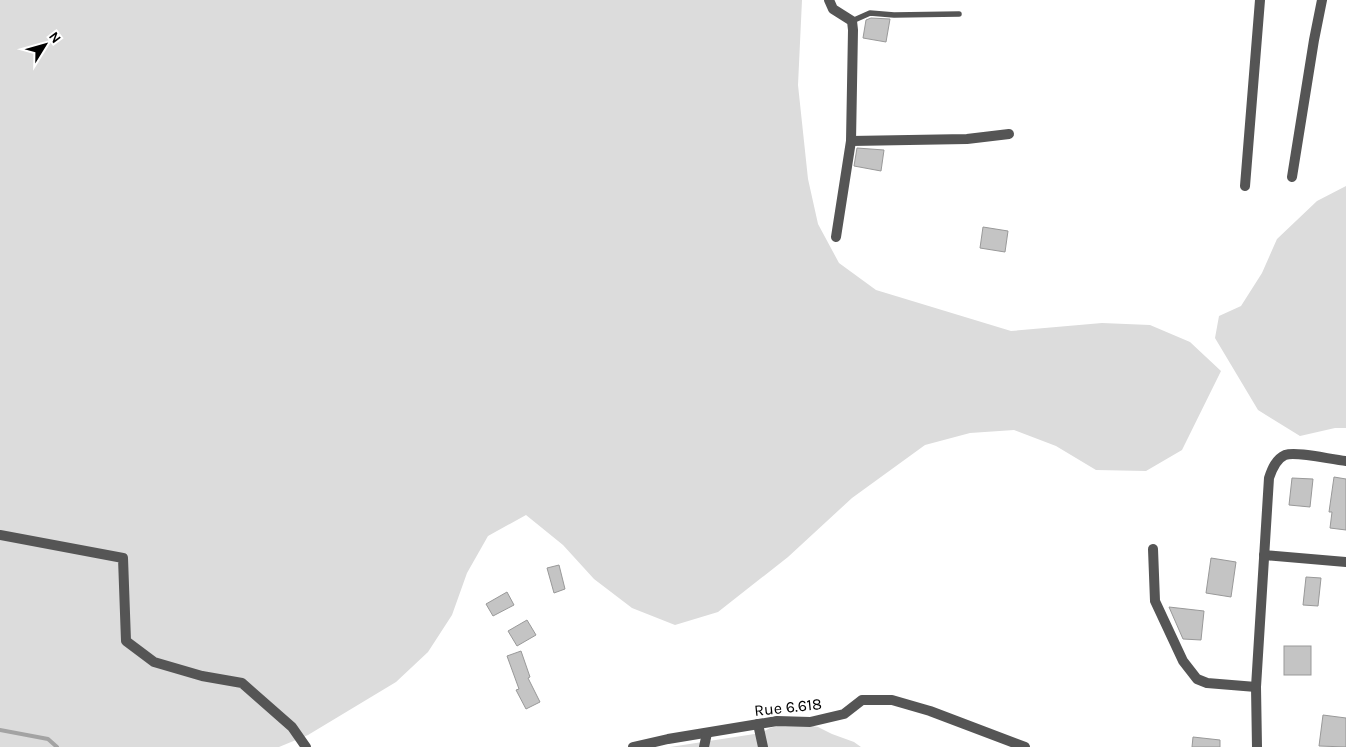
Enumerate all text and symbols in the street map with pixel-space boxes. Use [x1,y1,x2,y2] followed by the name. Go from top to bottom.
[20,20,70,70] north arrow
[45,28,65,47] text: N
[753,694,823,720] street label: Rue 6.618

